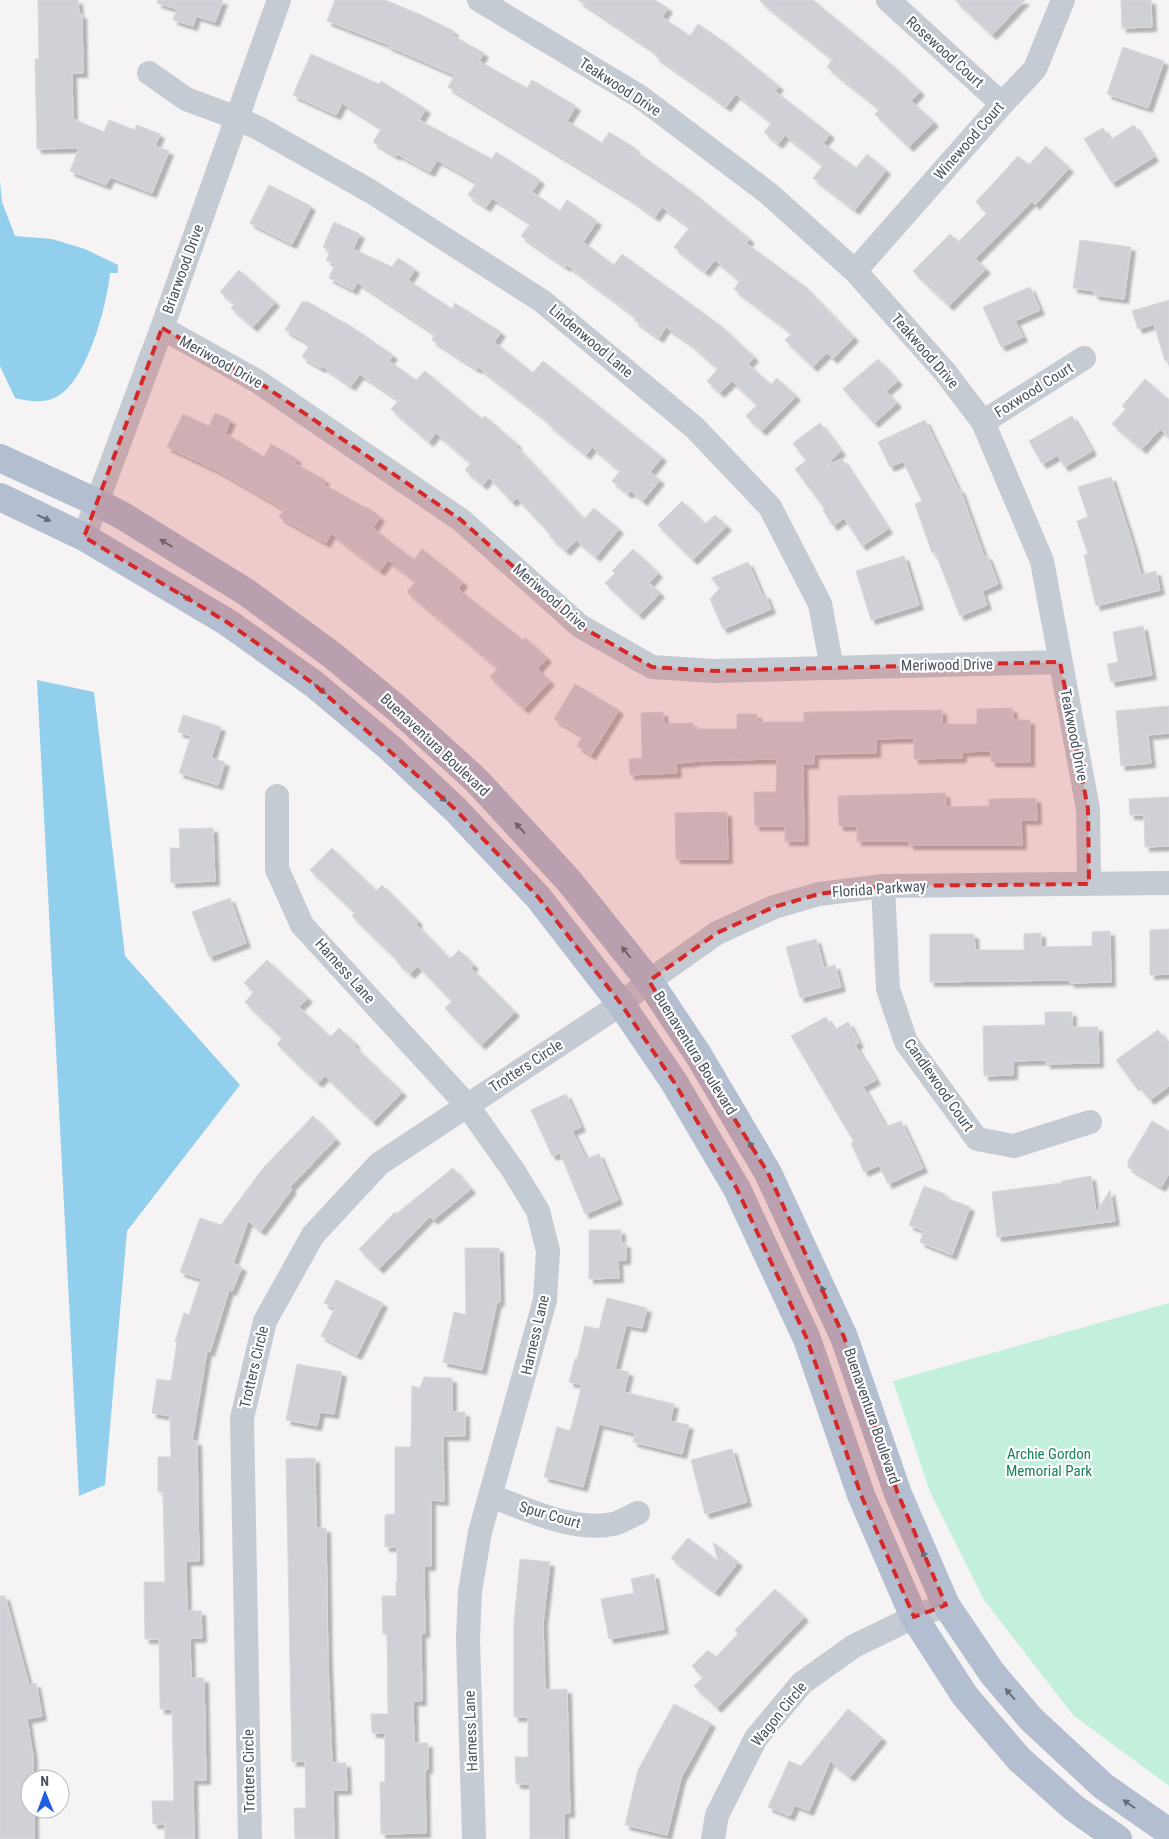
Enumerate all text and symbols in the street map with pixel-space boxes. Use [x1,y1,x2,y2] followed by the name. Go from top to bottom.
[903,13,987,91] street label: Rosewood Court
[576,54,664,120] street label: Teakwood Drive
[930,98,1008,184] street label: Winewood Court
[159,222,207,316] street label: Briarwood Drive
[545,301,637,381] street label: Lindenwood Lane
[887,310,963,392] street label: Teakwood Drive
[176,332,266,392] street label: Meriwood Drive
[991,359,1077,421] street label: Foxwood Court
[37,514,51,522] one-way arrow
[159,538,172,547] one-way arrow
[509,560,591,634] street label: Meriwood Drive
[179,593,192,602] one-way arrow
[901,655,993,675] street label: Meriwood Drive
[313,684,326,695] one-way arrow
[1056,687,1092,783] street label: Teakwood Drive
[377,690,493,800] street label: Buenaventura Boulevard
[435,791,447,803] one-way arrow
[514,823,526,835] one-way arrow
[831,877,927,901] street label: Florida Parkway
[311,935,379,1007] street label: Harness Lane
[620,946,631,959] one-way arrow
[650,988,740,1118] street label: Buenaventura Boulevard
[900,1035,978,1135] street label: Candlewood Court
[486,1036,566,1096] street label: Trotters Circle
[748,1140,757,1153] one-way arrow
[819,1285,828,1300] one-way arrow
[517,1293,553,1377] street label: Harness Lane
[236,1324,272,1410] street label: Trotters Circle
[840,1346,904,1486] street label: Buenaventura Boulevard
[1006,1445,1092,1480] park label: Archie Gordon Memorial Park
[517,1498,583,1532] street label: Spur Court
[921,1550,929,1564] one-way arrow
[748,1678,810,1750] street label: Wagon Circle
[1004,1689,1016,1701] one-way arrow
[461,1690,481,1772] street label: Harness Lane
[239,1729,259,1813] street label: Trotters Circle
[20,1769,70,1819] north arrow
[40,1773,49,1789] text: N
[1122,1799,1136,1809] one-way arrow

